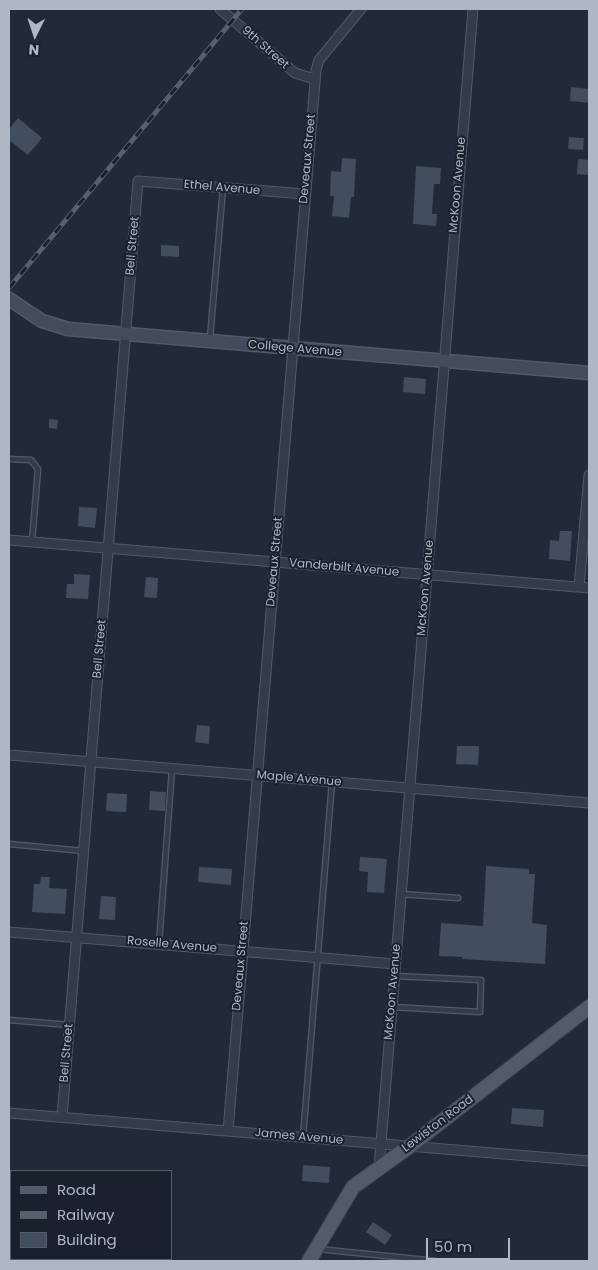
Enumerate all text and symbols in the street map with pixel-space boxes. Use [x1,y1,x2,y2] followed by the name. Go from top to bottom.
[10,10,60,60] north arrow
[238,24,292,72] street label: 9th Street
[28,40,40,60] text: N
[297,114,319,204] street label: Deveaux Street
[447,137,469,233] street label: McKoon Avenue
[183,177,261,199] street label: Ethel Avenue
[123,216,143,276] street label: Bell Street
[247,338,343,360] street label: College Avenue
[264,517,286,607] street label: Deveaux Street
[415,540,437,636] street label: McKoon Avenue
[288,556,400,580] street label: Vanderbilt Avenue
[90,619,110,679] street label: Bell Street
[256,768,342,790] street label: Maple Avenue
[230,921,252,1011] street label: Deveaux Street
[126,934,218,956] street label: Roselle Avenue
[382,944,404,1040] street label: McKoon Avenue
[57,1023,77,1083] street label: Bell Street
[399,1092,477,1156] street label: Lewiston Road
[254,1126,344,1148] street label: James Avenue
[10,1170,172,1260] legend
[57,1179,96,1200] text: Road
[57,1204,115,1225] text: Railway
[428,1228,512,1260] scale bar
[57,1229,117,1250] text: Building
[434,1236,472,1257] text: 50 m

